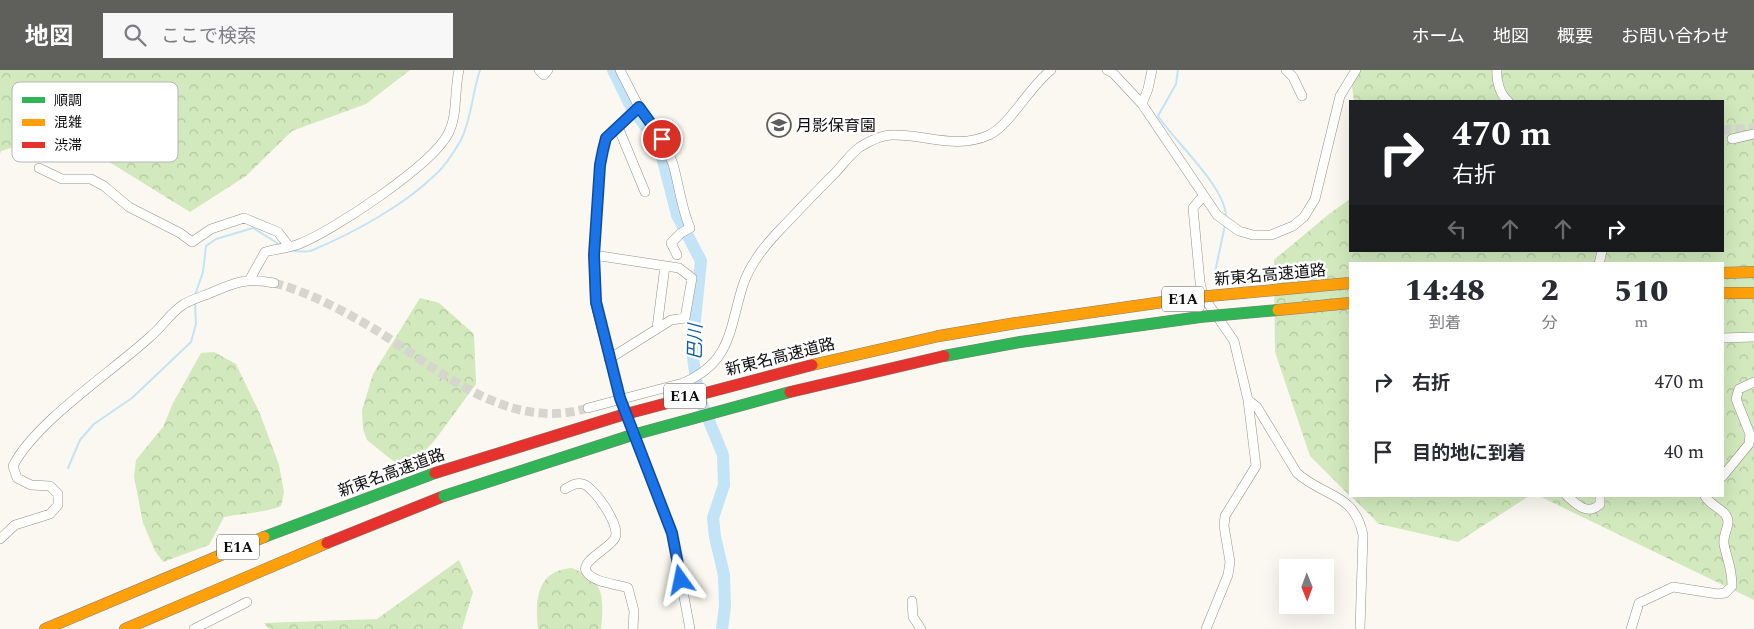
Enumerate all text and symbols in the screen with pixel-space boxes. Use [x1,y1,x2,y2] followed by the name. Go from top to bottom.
[103,13,453,58] search box
[25,19,73,55] text: 地図
[121,21,149,49] icon: search
[161,22,256,51] text: ここで検索
[1412,23,1465,50] text: ホーム
[1493,23,1529,50] text: 地図
[1557,23,1593,50] text: 概要
[1621,23,1729,50] text: お問い合わせ
[12,82,178,162] legend
[54,90,82,111] text: 順調
[1452,108,1551,161] text: 470 m
[54,112,82,133] text: 混雑
[766,112,792,138] school or university icon: 月影保育園
[796,114,876,138] place label: 月影保育園
[641,118,683,160] pin
[1369,120,1434,185] icon: right
[648,125,676,153] icon: arrive
[54,135,82,156] text: 渋滞
[1452,159,1496,192] text: 右折
[1443,215,1471,243] icon: left
[1496,215,1524,243] icon: ahead
[1549,215,1577,243] icon: ahead
[1602,215,1630,243] icon: right
[1213,258,1327,292] street label: 新東名高速道路
[1405,268,1485,314] text: 14:48
[1541,268,1559,314] text: 2
[1614,269,1668,315] text: 510
[1162,286,1204,312] road number: E1A
[1634,310,1648,334] text: m
[1429,311,1461,335] text: 到着
[1542,311,1558,335] text: 分
[682,322,709,360] water label: 巴川
[723,332,837,382] street label: 新東名高速道路
[1369,368,1397,396] icon: right
[1654,368,1704,397] text: 470 m
[1412,369,1450,398] text: 右折
[664,384,706,408] road number: E1A
[1369,438,1397,466] icon: arrive
[1664,438,1704,467] text: 40 m
[1412,439,1526,468] text: 目的地に到着
[335,443,448,503] street label: 新東名高速道路
[217,534,259,560] road number: E1A
[654,553,706,605] position arrow
[1279,559,1334,614] north arrow
[1279,559,1334,614] map controls

